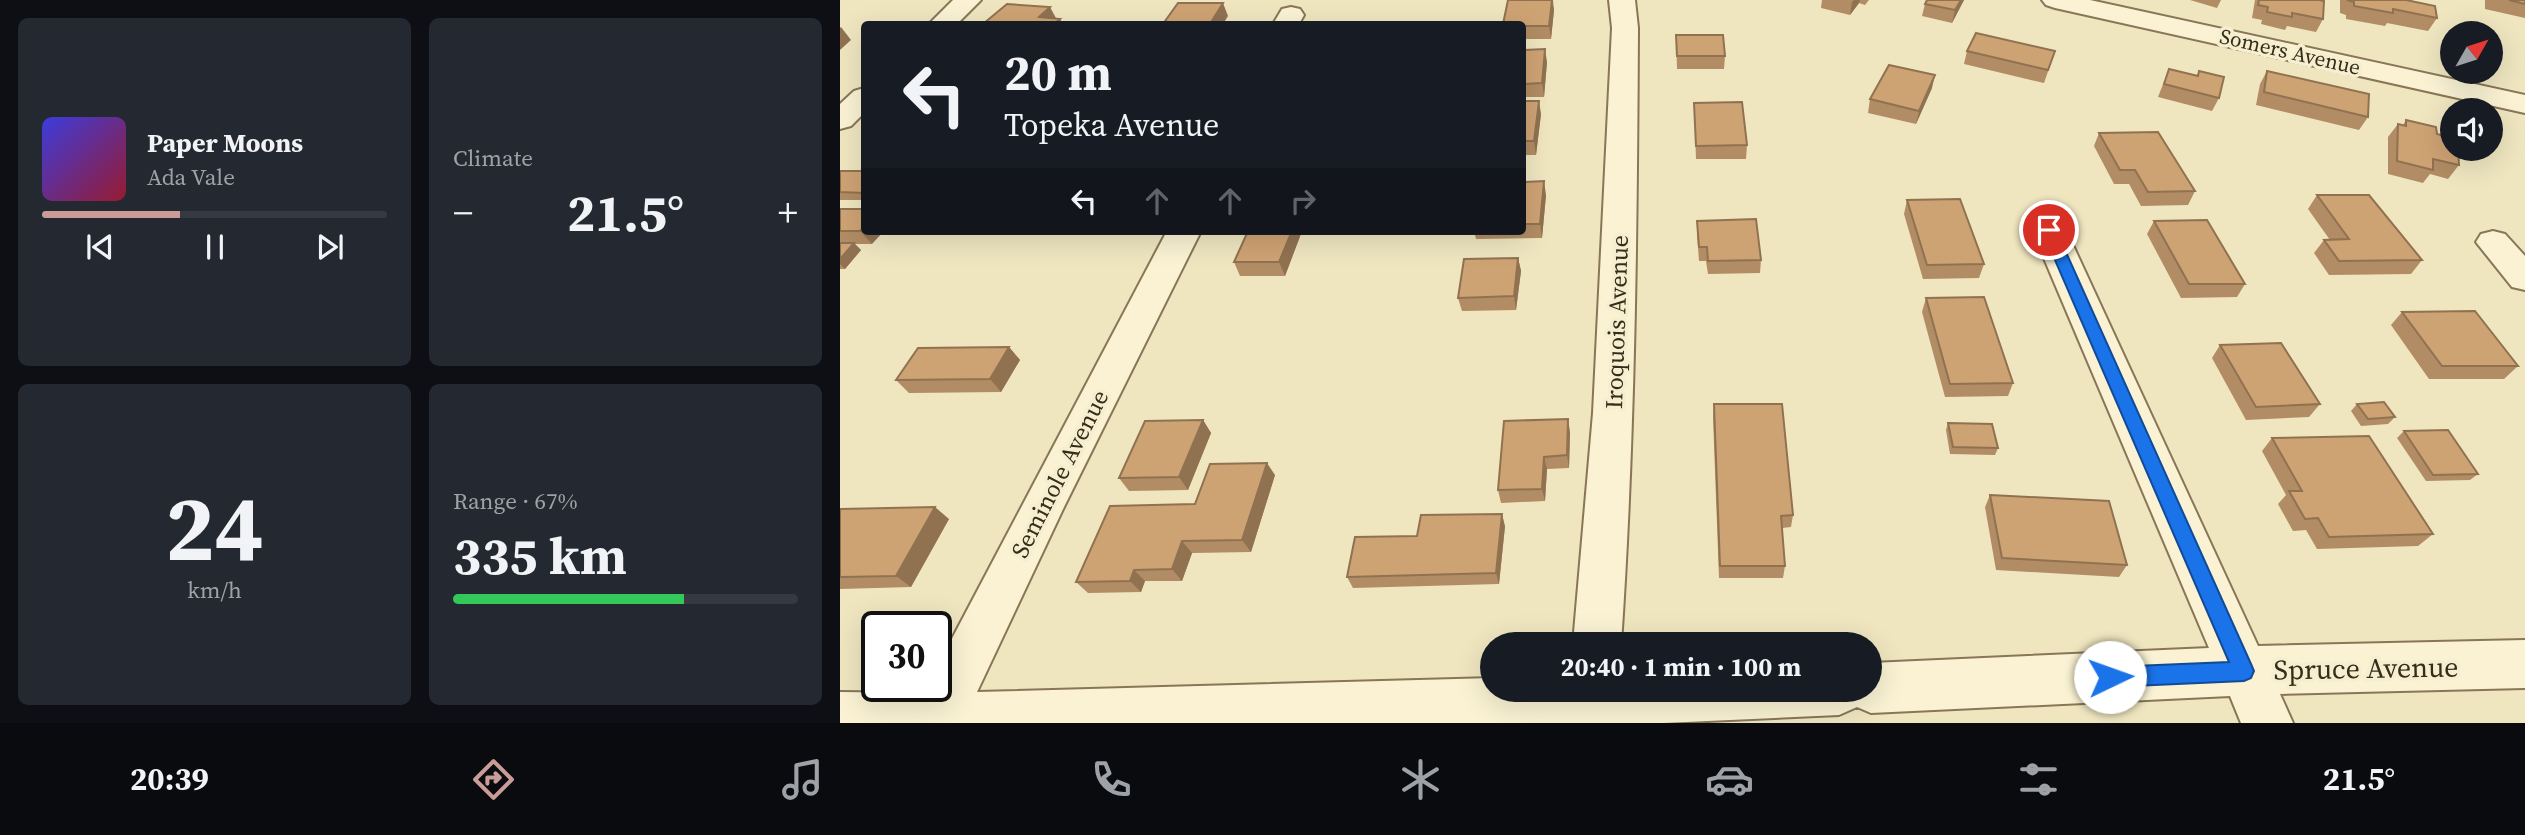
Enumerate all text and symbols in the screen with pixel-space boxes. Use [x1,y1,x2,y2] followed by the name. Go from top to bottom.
[2217,21,2363,82] street label: Somers Avenue
[2440,21,2502,84] north arrow
[2440,21,2503,161] map controls
[1004,39,1112,106] text: 20 m
[889,49,980,140] icon: left
[2440,98,2503,161] button: sound
[1004,103,1219,147] text: Topeka Avenue
[147,125,303,161] text: Paper Moons
[453,142,533,174] text: Climate
[147,161,235,193] text: Ada Vale
[567,177,684,248] text: 21.5°
[1065,182,1103,220] icon: left
[1138,182,1176,220] icon: ahead
[1211,182,1249,220] icon: ahead
[1284,182,1322,220] icon: right
[453,187,473,239] text: −
[778,187,798,239] text: +
[2019,200,2079,260] pin
[2030,211,2068,249] icon: arrive
[81,228,119,266] icon: previous
[196,228,234,266] icon: pause
[311,228,349,266] icon: next
[1597,234,1636,410] street label: Iroquois Avenue
[1003,384,1116,563] street label: Seminole Avenue
[165,466,264,590] text: 24
[453,485,578,517] text: Range · 67%
[453,520,627,591] text: 335 km
[187,574,242,606] text: km/h
[861,611,952,702] speed limit sign: 30
[2073,640,2147,714] position arrow
[2273,647,2459,689] street label: Spruce Avenue
[1561,649,1801,685] text: 20:40 · 1 min · 100 m
[469,755,518,804] icon: directions
[778,755,827,804] icon: music
[1087,755,1136,804] icon: phone
[1396,755,1445,804] icon: climate
[1705,755,1754,804] icon: car
[2014,755,2063,804] icon: filters
[130,757,209,801] text: 20:39
[2323,757,2395,801] text: 21.5°

